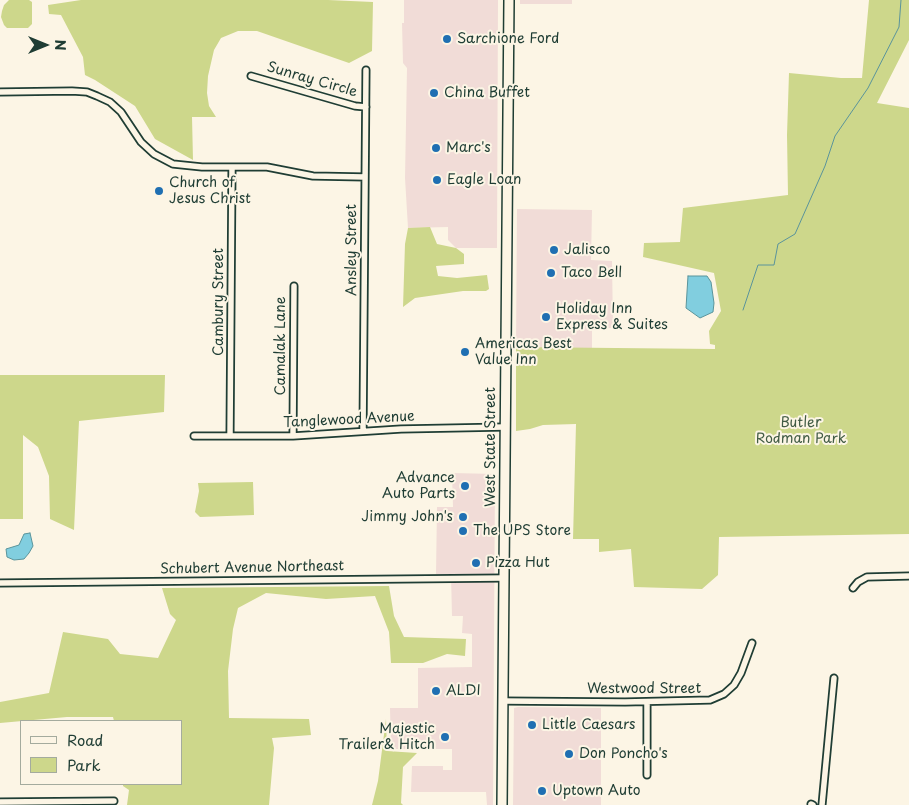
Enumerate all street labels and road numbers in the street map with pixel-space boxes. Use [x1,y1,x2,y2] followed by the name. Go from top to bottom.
[265,59,359,101] street label: Sunray Circle
[344,204,360,296] street label: Ansley Street
[211,248,227,356] street label: Cambury Street
[273,296,289,396] street label: Camalak Lane
[483,387,499,507] street label: West State Street
[283,408,415,432] street label: Tanglewood Avenue
[160,558,344,578] street label: Schubert Avenue Northeast
[587,681,701,697] street label: Westwood Street

